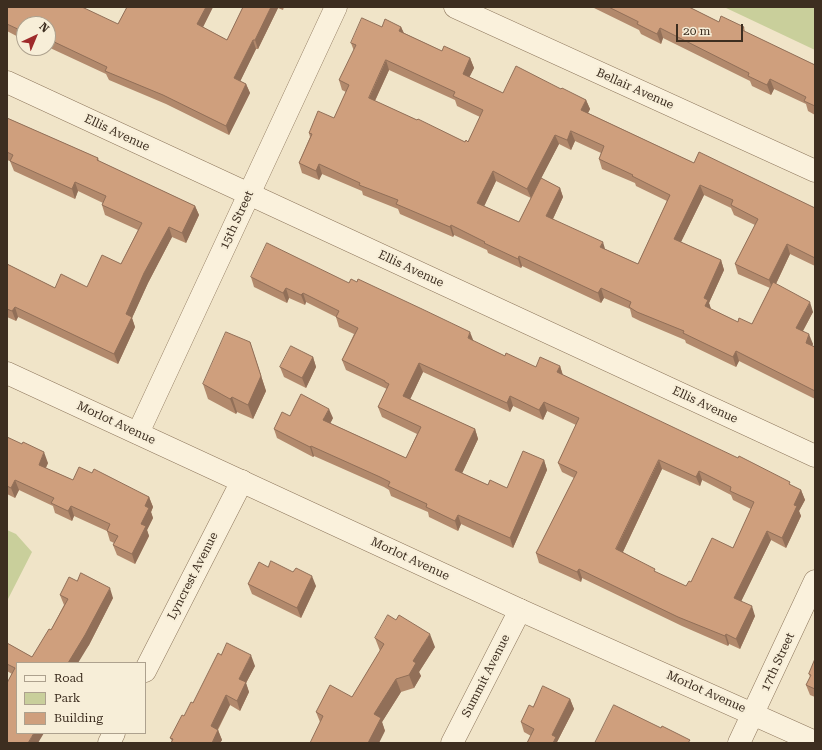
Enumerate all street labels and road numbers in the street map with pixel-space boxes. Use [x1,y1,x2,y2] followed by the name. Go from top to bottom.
[594,65,676,113] street label: Bellair Avenue
[82,112,152,154] street label: Ellis Avenue
[217,188,257,252] street label: 15th Street
[376,248,446,290] street label: Ellis Avenue
[670,384,740,426] street label: Ellis Avenue
[74,398,158,448] street label: Morlot Avenue
[165,530,221,622] street label: Lyncrest Avenue
[368,534,452,584] street label: Morlot Avenue
[758,630,798,694] street label: 17th Street
[459,632,513,720] street label: Summit Avenue
[664,668,748,716] street label: Morlot Avenue

